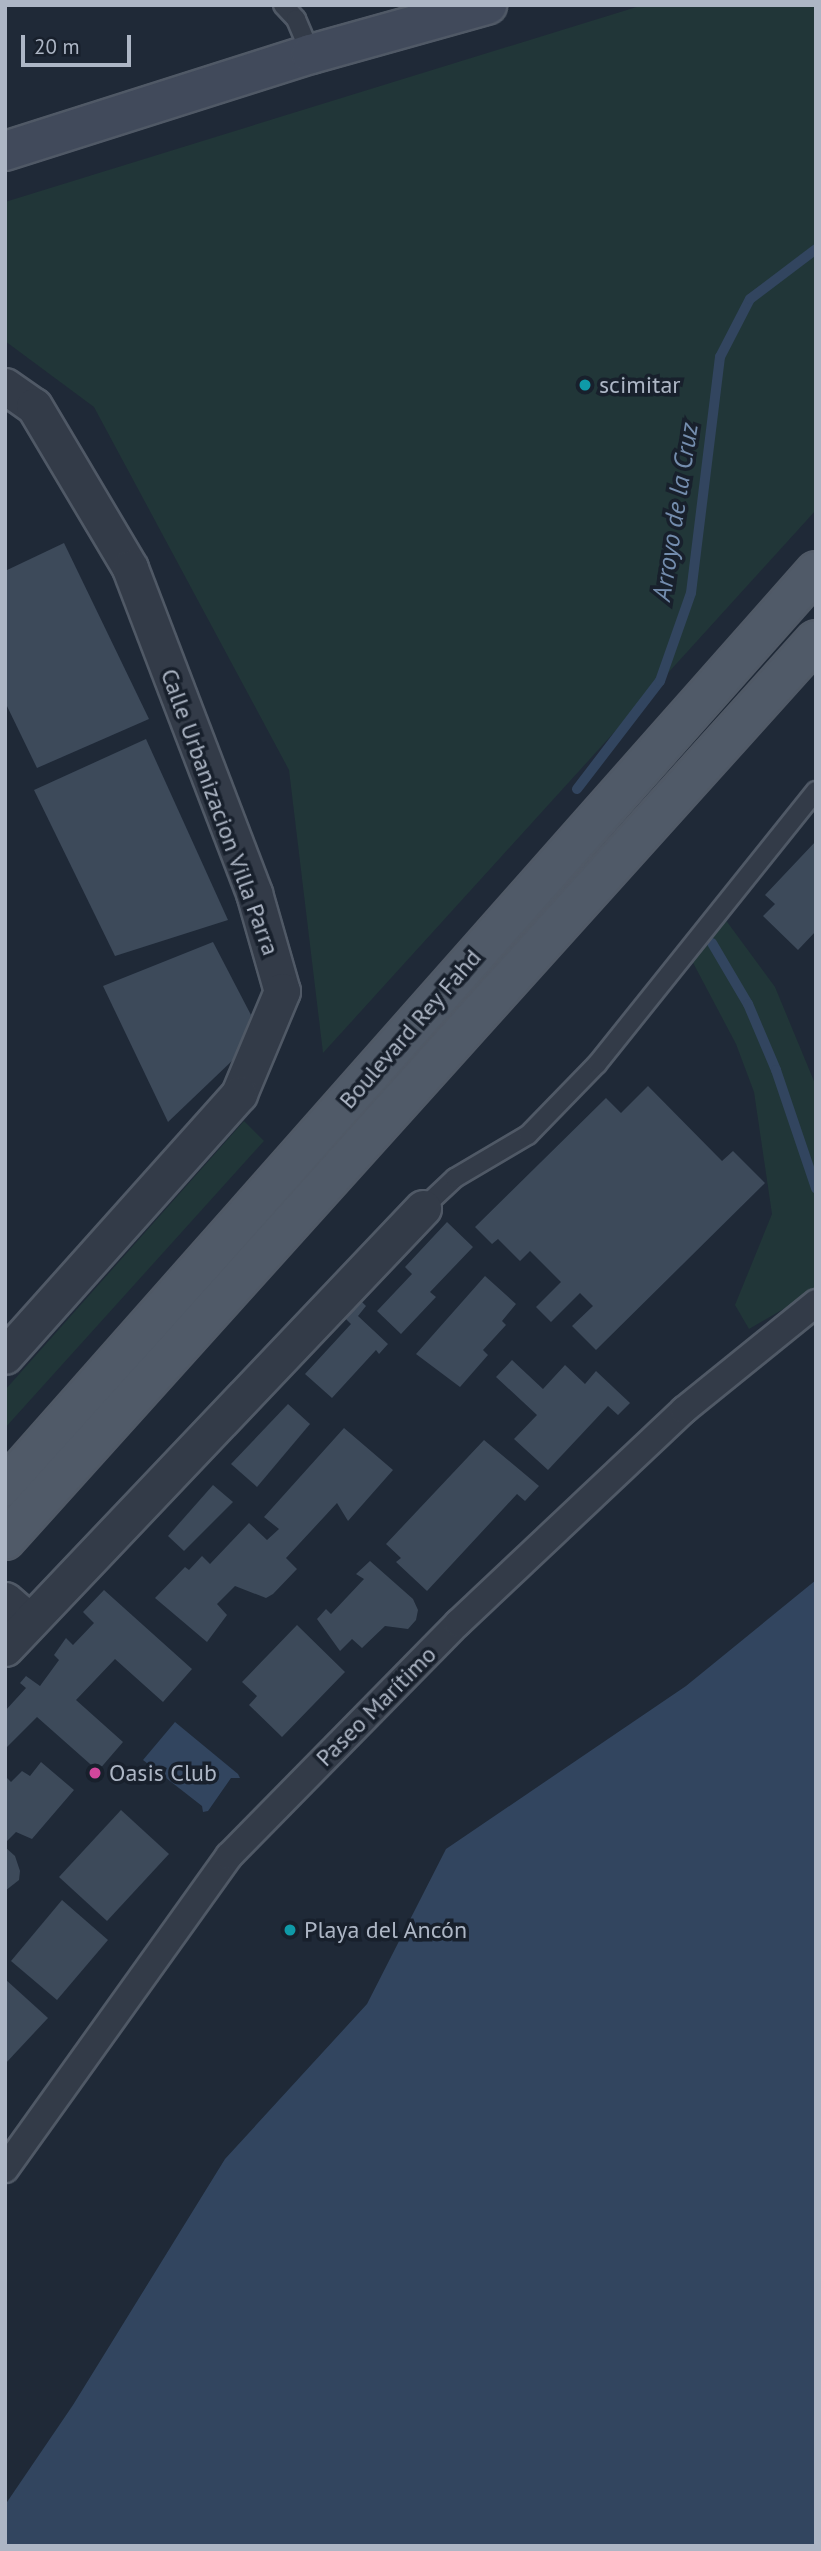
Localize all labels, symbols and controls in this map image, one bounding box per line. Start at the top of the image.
scale bar [24,21,135,65]
text: 20 m [34,33,80,60]
place label: scimitar [599,371,680,399]
marker: scimitar [577,377,593,393]
water label: Arroyo de la Cruz [646,421,704,603]
street label: Calle Urbanizacion Villa Parra [155,665,285,959]
street label: Boulevard Rey Fahd [333,943,487,1115]
street label: Paseo Marítimo [310,1640,442,1772]
place label: Oasis Club [109,1759,217,1787]
marker: Oasis Club [87,1765,103,1781]
place label: Playa del Ancón [304,1916,468,1944]
marker: Playa del Ancón [282,1922,298,1938]

